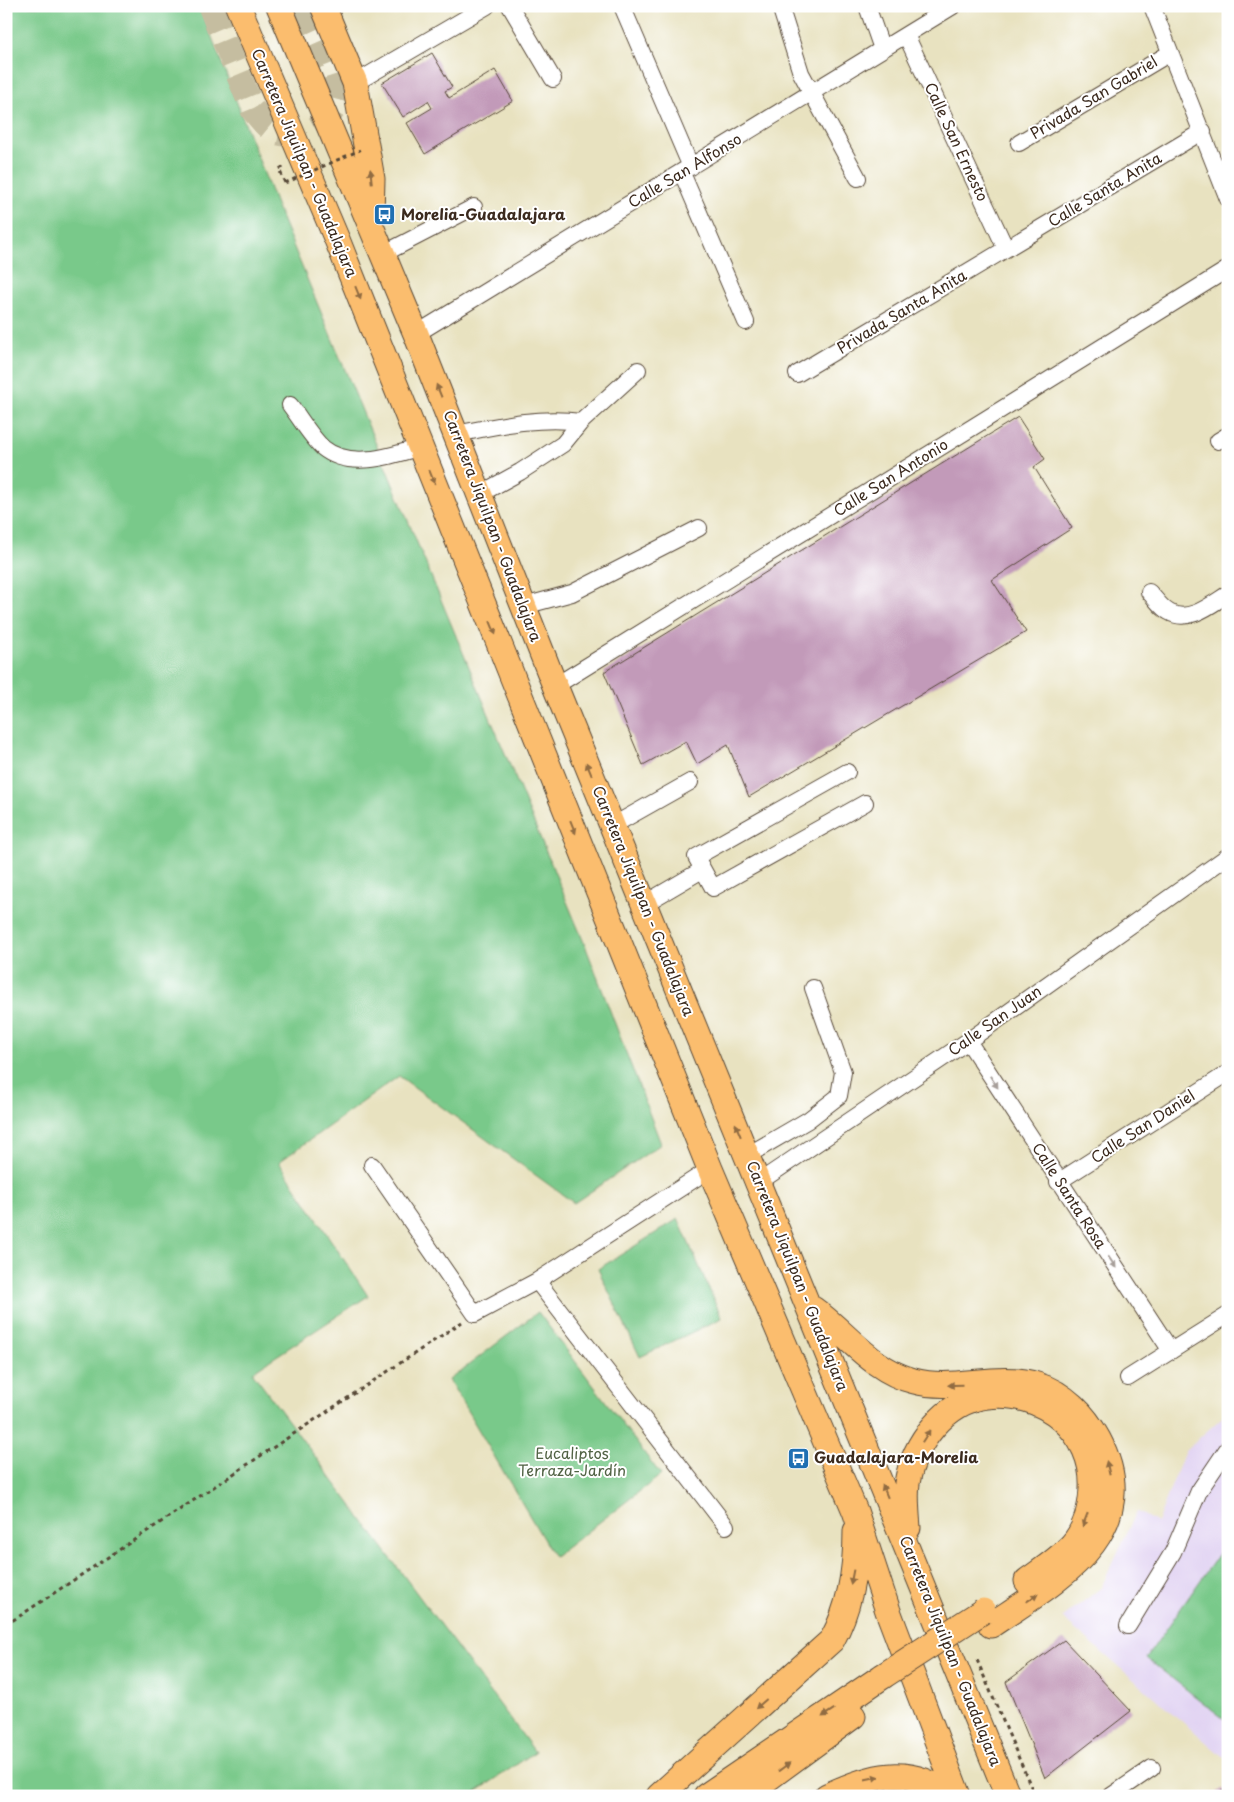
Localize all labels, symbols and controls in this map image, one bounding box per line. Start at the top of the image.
street label: Carretera Jiquilpan - Guadalajara [247,44,364,281]
street label: Privada San Gabriel [1025,50,1161,144]
street label: Calle San Ernesto [920,78,995,205]
street label: Calle San Alfonso [623,127,745,213]
street label: Calle Santa Anita [1043,145,1166,232]
one-way arrow [367,168,375,184]
place label: Morelia-Guadalajara [401,202,566,225]
bus stop icon: Morelia-Guadalajara [373,203,397,227]
street label: Privada Santa Anita [832,263,971,359]
one-way arrow [355,286,363,301]
one-way arrow [434,384,442,398]
street label: Carretera Jiquilpan - Guadalajara [438,406,549,645]
street label: Calle San Antonio [828,432,952,521]
one-way arrow [428,470,436,485]
one-way arrow [489,620,497,635]
one-way arrow [585,762,593,776]
street label: Carretera Jiquilpan - Guadalajara [588,782,701,1020]
one-way arrow [569,820,577,834]
street label: Calle San Juan [943,979,1046,1061]
one-way arrow [989,1075,999,1089]
street label: Calle San Daniel [1086,1083,1199,1168]
one-way arrow [733,1123,741,1137]
street label: Calle Santa Rosa [1027,1138,1114,1253]
street label: Carretera Jiquilpan - Guadalajara [742,1157,855,1395]
one-way arrow [1107,1255,1117,1269]
one-way arrow [947,1381,963,1389]
one-way arrow [922,1430,931,1443]
park label: Eucaliptos Terraza-Jardín [518,1441,626,1481]
place label: Guadalajara-Morelia [814,1445,979,1468]
bus stop icon: Guadalajara-Morelia [786,1446,810,1470]
one-way arrow [1104,1460,1112,1475]
one-way arrow [881,1484,889,1498]
one-way arrow [1081,1513,1089,1528]
street label: Carretera Jiquilpan - Guadalajara [895,1532,1008,1770]
one-way arrow [847,1569,855,1585]
one-way arrow [1025,1593,1038,1603]
one-way arrow [755,1699,768,1710]
one-way arrow [821,1708,835,1718]
one-way arrow [777,1762,791,1772]
one-way arrow [865,1774,880,1782]

